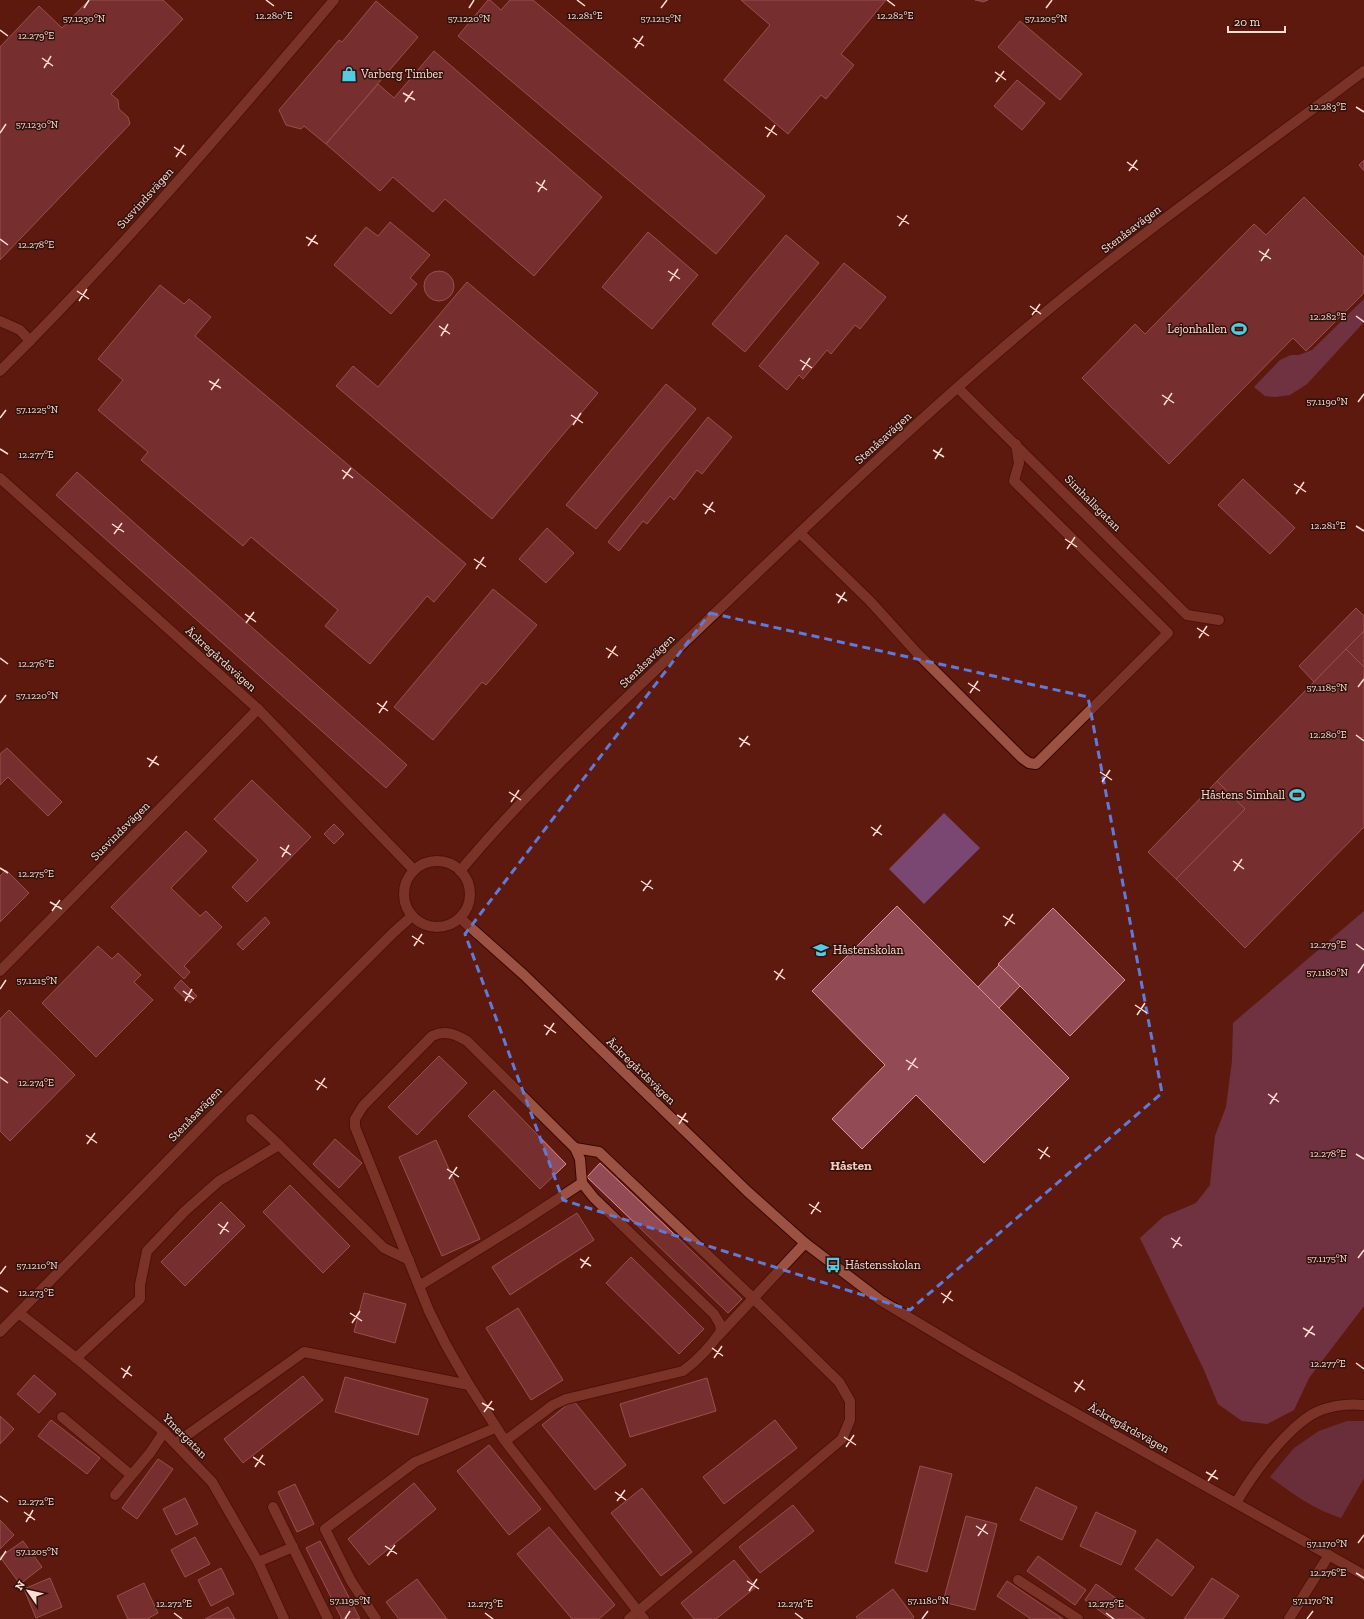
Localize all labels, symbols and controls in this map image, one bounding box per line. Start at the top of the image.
scale bar [1228,8,1285,34]
text: 12.280°E [255,10,293,22]
text: 12.281°E [567,10,603,22]
text: 12.282°E [877,10,913,22]
text: 57.1230°N [63,13,106,25]
text: 57.1220°N [448,13,491,25]
text: 57.1215°N [641,13,682,25]
text: 57.1205°N [1025,13,1068,25]
text: 20 m [1234,15,1261,29]
text: 12.279°E [18,30,54,42]
shop icon: Varberg Timber [340,65,358,83]
place label: Varberg Timber [360,67,443,81]
text: 12.283°E [1310,101,1346,113]
text: 57.1230°N [16,119,59,131]
street label: Susvindsvägen [114,164,176,232]
street label: Stenåsavägen [1098,202,1164,256]
text: 12.278°E [18,239,54,251]
text: 12.282°E [1310,311,1346,323]
sports icon: Lejonhallen [1230,320,1248,338]
place label: Lejonhallen [1167,322,1227,337]
text: 57.1190°N [1306,396,1348,408]
text: 57.1225°N [16,404,59,416]
street label: Stenåsavägen [852,409,914,467]
text: 12.277°E [18,449,54,461]
street label: Simhallsgatan [1062,472,1124,534]
text: 12.281°E [1310,520,1346,532]
street label: Äckregårdsvägen [183,624,259,695]
street label: Stenåsavägen [617,631,677,691]
text: 12.276°E [18,658,54,670]
text: 57.1185°N [1306,682,1348,694]
text: 57.1220°N [16,690,59,702]
text: 12.280°E [1309,729,1347,741]
sports icon: Håstens Simhall [1288,786,1306,804]
place label: Håstens Simhall [1201,788,1285,802]
street label: Susvindsvägen [88,799,152,863]
text: 12.275°E [18,868,54,880]
text: 12.279°E [1310,939,1346,951]
school or university icon: Håstenskolan [812,941,830,959]
place label: Håstenskolan [833,943,903,957]
text: 57.1180°N [1306,967,1348,979]
text: 57.1215°N [17,975,58,987]
street label: Äckregårdsvägen [604,1035,678,1107]
text: 12.274°E [18,1077,54,1089]
street label: Stenåsavägen [165,1084,225,1144]
text: 12.278°E [1310,1148,1346,1160]
district label: Håsten [830,1158,872,1173]
text: 57.1175°N [1307,1253,1348,1265]
bus stop icon: Håstensskolan [824,1256,842,1274]
place label: Håstensskolan [845,1258,921,1272]
text: 57.1210°N [16,1260,58,1272]
text: 12.273°E [18,1287,54,1299]
text: 12.277°E [1310,1358,1346,1370]
street label: Äckregårdsvägen [1086,1400,1172,1456]
street label: Ymergatan [159,1410,210,1461]
text: 12.272°E [18,1496,54,1508]
text: 57.1170°N [1307,1538,1348,1550]
text: 57.1205°N [16,1546,59,1558]
text: 12.276°E [1310,1567,1346,1579]
north arrow [8,1571,48,1611]
text: N [12,1578,28,1593]
text: 57.1195°N [330,1595,371,1607]
text: 57.1180°N [907,1595,949,1607]
text: 57.1170°N [1293,1595,1334,1607]
text: 12.272°E [156,1598,192,1610]
text: 12.273°E [467,1598,503,1610]
text: 12.274°E [777,1598,813,1610]
text: 12.275°E [1088,1598,1124,1610]

